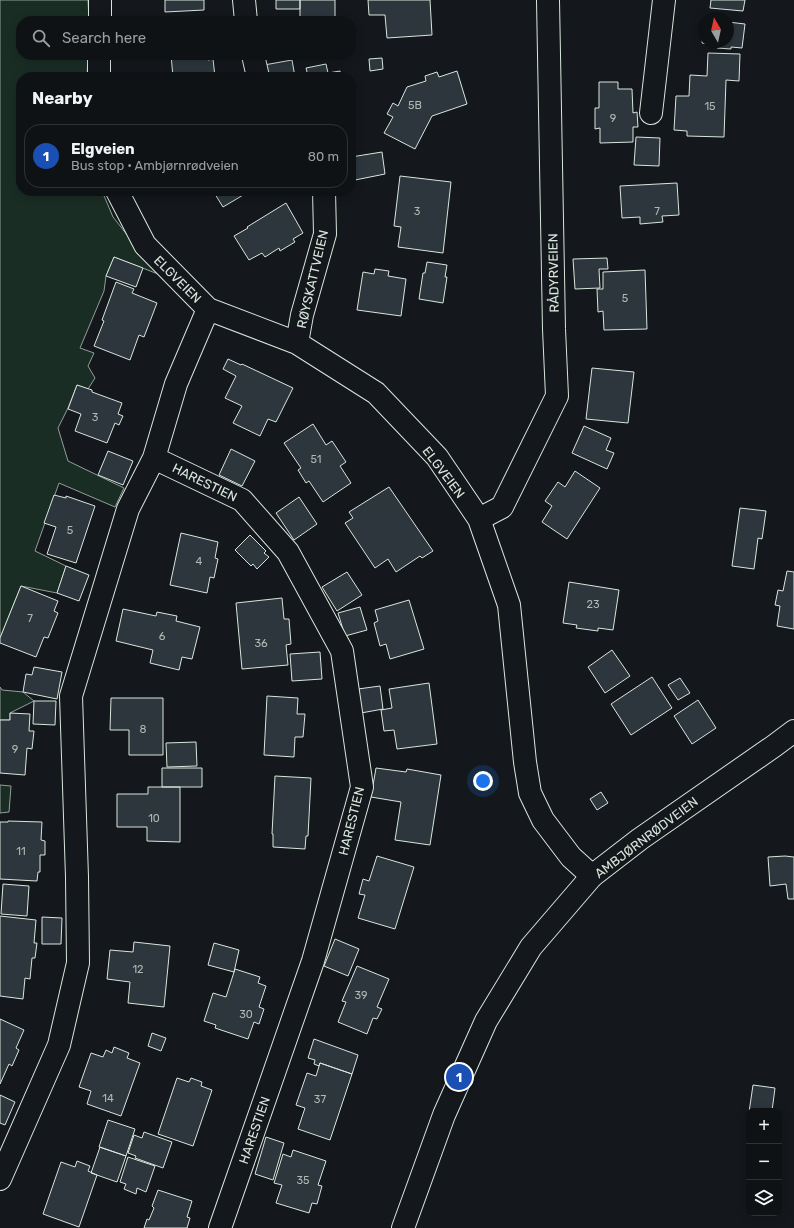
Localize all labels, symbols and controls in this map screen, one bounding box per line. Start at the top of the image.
north arrow [698,12,734,48]
search box [16,16,356,60]
icon: search [30,27,52,49]
text: Search here [62,29,146,47]
text: Nearby [32,88,93,108]
house number: 5B [408,99,422,112]
house number: 15 [704,100,716,113]
house number: 9 [610,112,616,125]
text: Elgveien [71,140,135,158]
text: 1 [43,149,49,164]
text: 80 m [308,149,339,164]
text: Bus stop · Ambjørnrødveien [71,158,239,173]
house number: 3 [414,205,421,218]
house number: 7 [654,205,660,218]
street label: RØYSKATTVEIEN [294,228,331,330]
street label: RÅDYRVEIEN [545,233,562,313]
street label: ELGVEIEN [151,253,204,306]
house number: 5 [622,292,629,305]
house number: 3 [92,411,99,424]
street label: ELGVEIEN [419,444,468,501]
house number: 51 [310,453,322,466]
street label: HARESTIEN [170,460,240,505]
house number: 5 [67,524,74,537]
house number: 4 [196,555,203,568]
house number: 23 [586,598,600,611]
house number: 7 [27,612,33,625]
house number: 6 [159,630,166,643]
house number: 36 [254,637,268,650]
house number: 8 [140,723,147,736]
house number: 9 [12,743,18,756]
your location [473,771,493,791]
street label: HARESTIEN [336,785,367,857]
street label: AMBJØRNRØDVEIEN [592,794,701,881]
house number: 10 [148,812,160,825]
house number: 11 [16,845,26,858]
house number: 12 [132,963,144,976]
house number: 39 [354,989,368,1002]
house number: 30 [239,1008,253,1021]
pin: 1 [446,1062,472,1092]
house number: 14 [102,1092,114,1105]
house number: 37 [314,1093,326,1106]
street label: HARESTIEN [236,1094,273,1166]
map controls [746,1108,782,1216]
button: + [746,1108,782,1144]
button: − [746,1144,782,1180]
house number: 35 [296,1174,310,1187]
button: layers [746,1180,782,1216]

